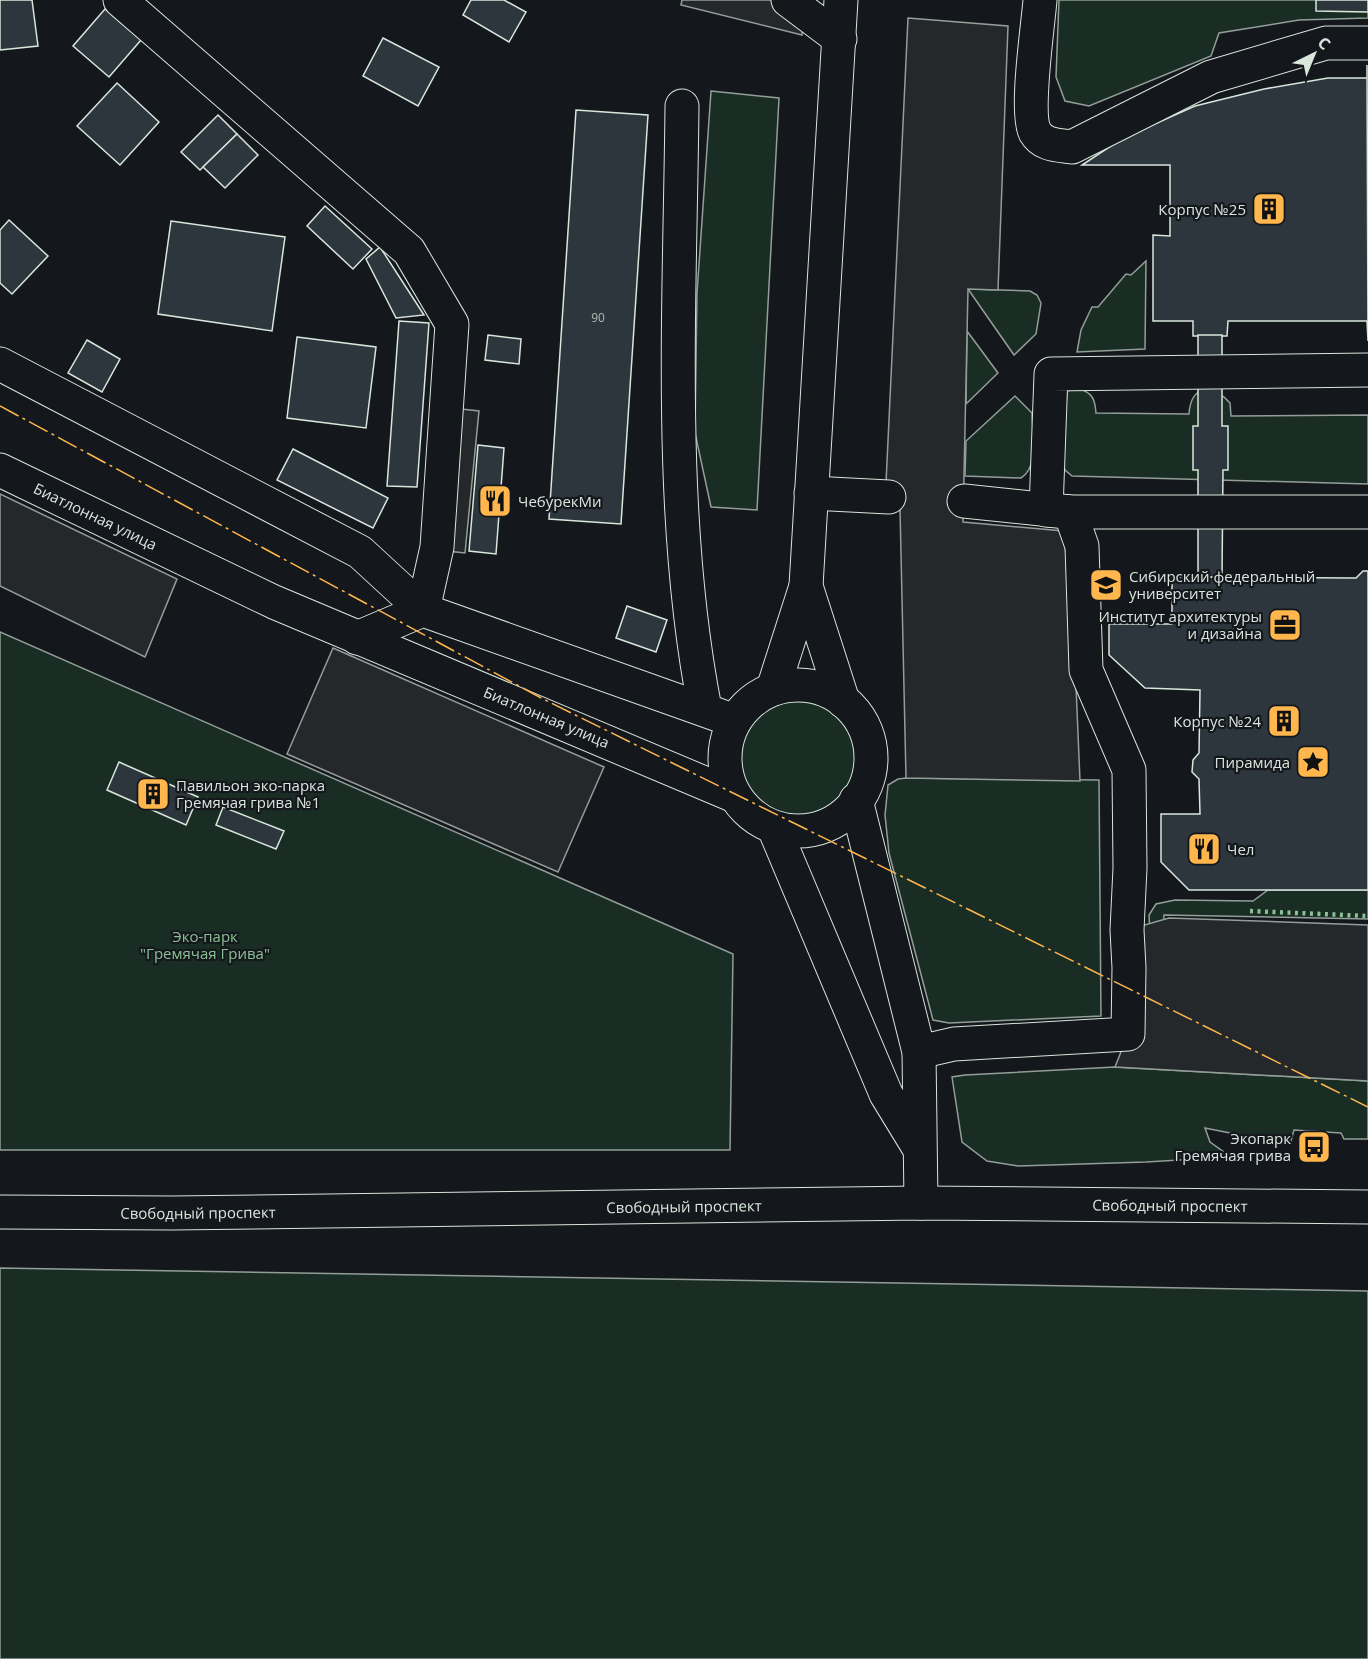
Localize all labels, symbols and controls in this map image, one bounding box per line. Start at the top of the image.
north arrow [1284,24,1344,84]
text: С [1313,32,1335,55]
building icon: Корпус №25 [1251,191,1287,227]
place label: Корпус №25 [1158,199,1246,219]
house number: 90 [591,309,605,326]
street label: Биатлонная улица [30,478,161,554]
restaurant icon: ЧебурекМи [477,483,513,519]
place label: ЧебурекМи [518,491,602,511]
place label: Сибирский федеральный университет [1129,566,1315,603]
school or university icon: Сибирский федеральный университет [1088,567,1124,603]
place label: Институт архитектуры и дизайна [1098,606,1262,643]
office icon: Институт архитектуры и дизайна [1267,607,1303,643]
street label: Биатлонная улица [481,681,613,752]
building icon: Корпус №24 [1266,703,1302,739]
place label: Корпус №24 [1173,711,1261,731]
place icon: Пирамида [1295,744,1331,780]
place label: Пирамида [1215,752,1290,772]
place label: Павильон эко-парка Гремячая грива №1 [176,775,325,812]
building icon: Павильон эко-парка Гремячая грива №1 [135,776,171,812]
restaurant icon: Чел [1186,831,1222,867]
place label: Чел [1227,839,1254,859]
park label: Эко-парк "Гремячая Грива" [140,926,270,963]
place label: Экопарк Гремячая грива [1175,1128,1291,1165]
bus stop icon: Экопарк Гремячая грива [1296,1129,1332,1165]
street label: Свободный проспект [606,1195,762,1217]
street label: Свободный проспект [1092,1195,1248,1216]
street label: Свободный проспект [120,1202,276,1223]

